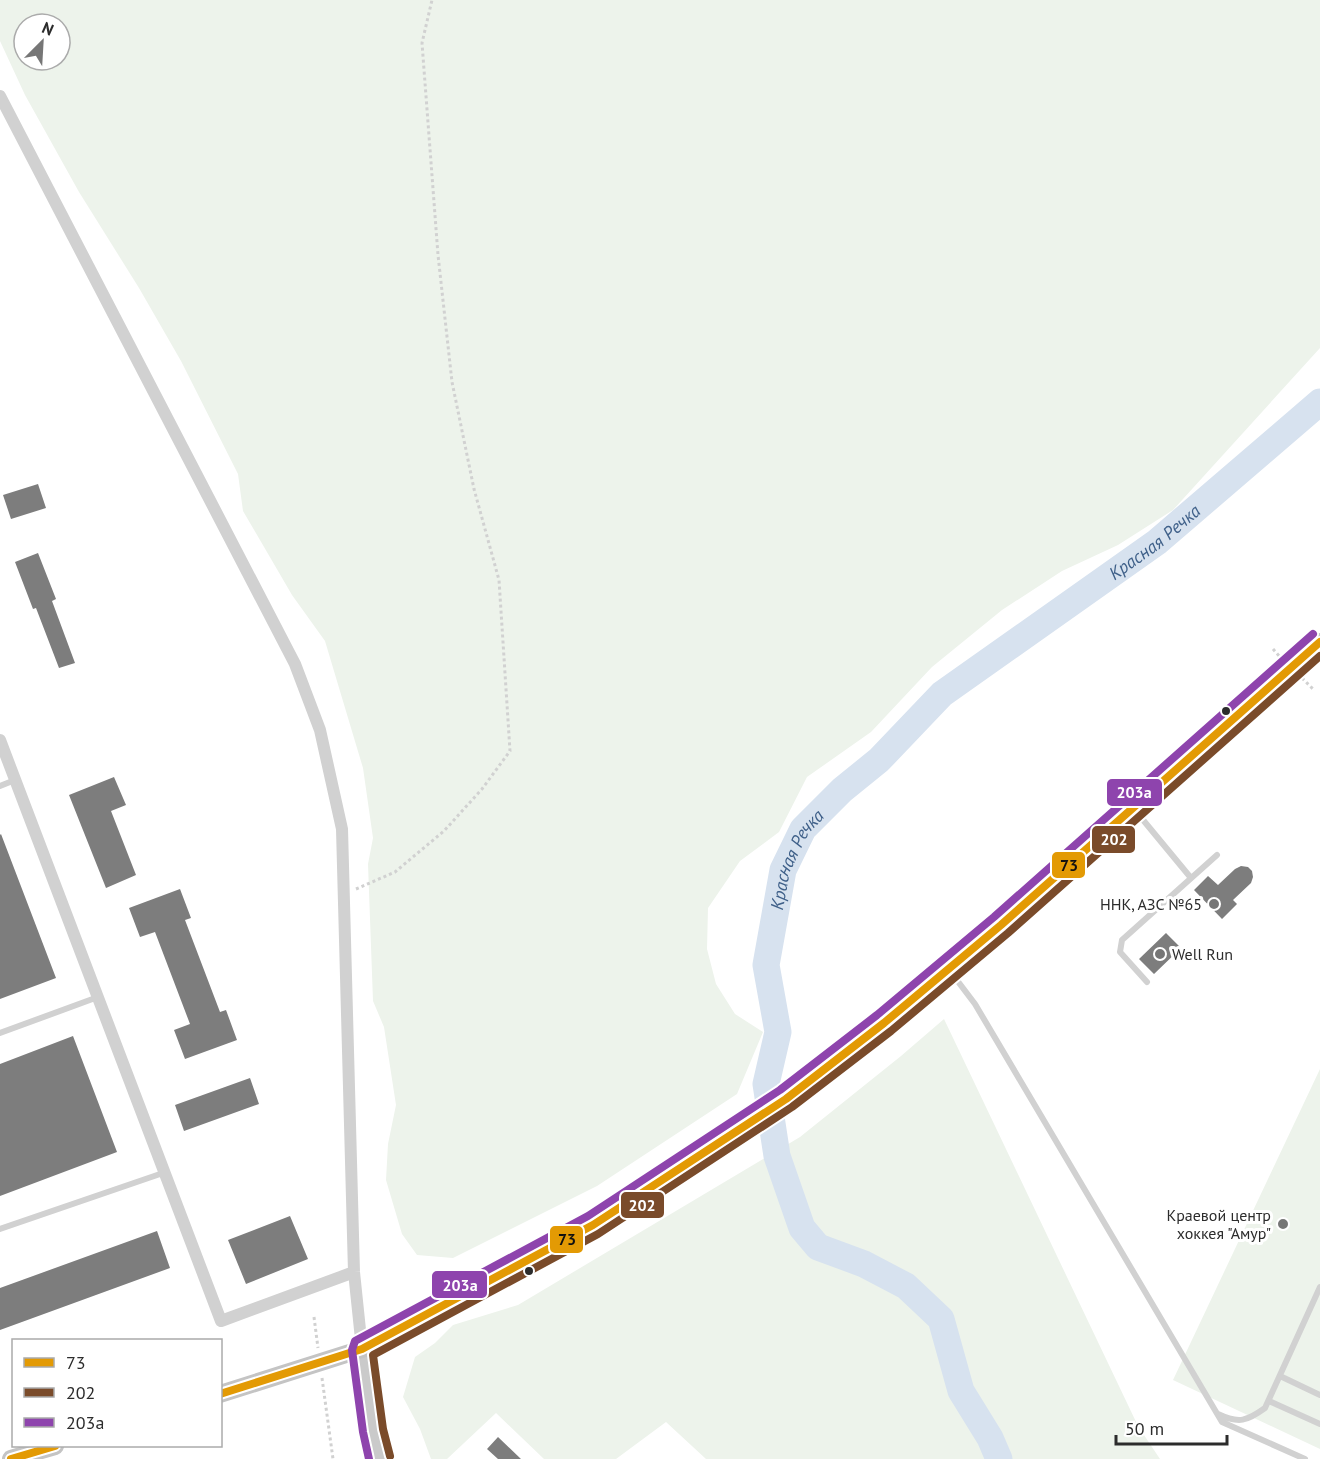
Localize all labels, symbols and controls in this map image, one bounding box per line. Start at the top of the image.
north arrow [12,12,72,72]
text: N [39,17,57,40]
water label: Красная Речка [1104,499,1205,584]
unlabelled marker [1220,705,1232,717]
line badge: 203а [1106,778,1163,807]
text: 203а [1116,782,1152,802]
water label: Красная Речка [765,804,828,911]
line badge: 202 [1091,825,1136,854]
text: 202 [1100,829,1128,849]
line badge: 73 [1051,851,1086,879]
text: 73 [1060,855,1078,875]
place label: ННК, АЗС №65 [1100,894,1202,914]
marker: ННК, АЗС №65 [1207,897,1221,911]
place label: Well Run [1172,944,1233,964]
marker: Well Run [1153,947,1167,961]
line badge: 202 [620,1191,665,1219]
text: 202 [628,1195,656,1215]
place label: Краевой центр хоккея "Амур" [1166,1205,1271,1243]
marker: Краевой центр хоккея "Амур" [1276,1217,1290,1231]
line badge: 73 [549,1225,584,1254]
text: 73 [558,1229,576,1249]
unlabelled marker [523,1265,535,1277]
line badge: 203а [431,1270,488,1299]
text: 203а [442,1275,478,1295]
legend [12,1339,222,1447]
text: 73 [66,1351,86,1374]
text: 202 [66,1381,95,1404]
scale bar [1116,1408,1227,1446]
text: 203а [66,1411,104,1434]
text: 50 m [1125,1417,1164,1440]

